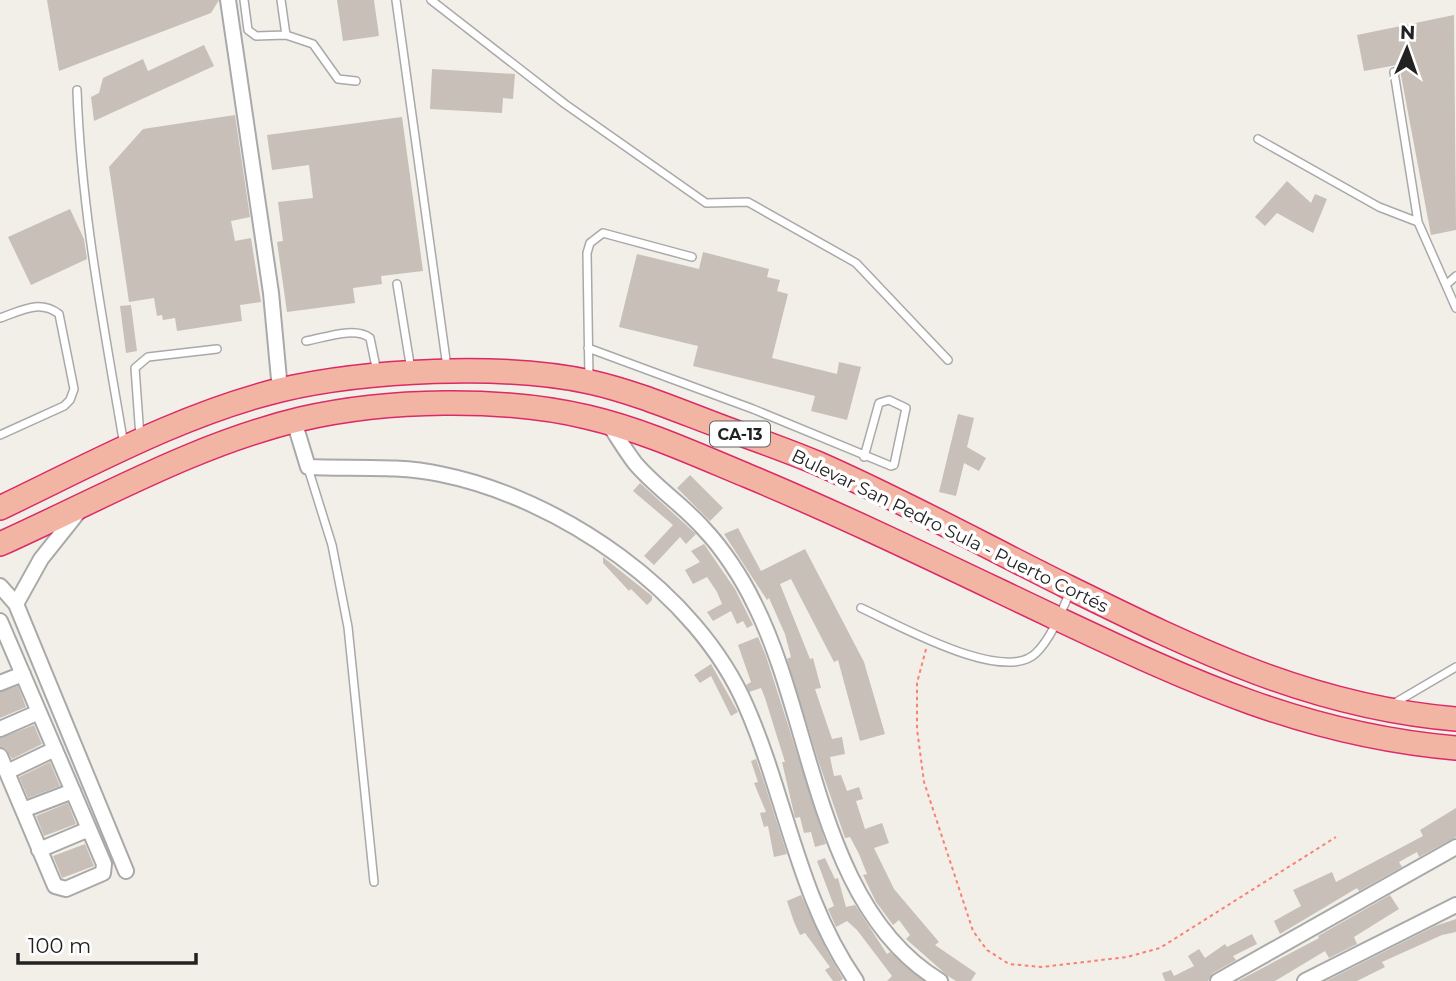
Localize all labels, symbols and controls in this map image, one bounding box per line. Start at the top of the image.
north arrow [1372,14,1442,84]
text: N [1399,21,1416,44]
road number: CA-13 [710,422,770,446]
street label: Bulevar San Pedro Sula - Puerto Cortés [788,445,1112,618]
scale bar [18,922,196,966]
text: 100 m [28,933,91,958]

